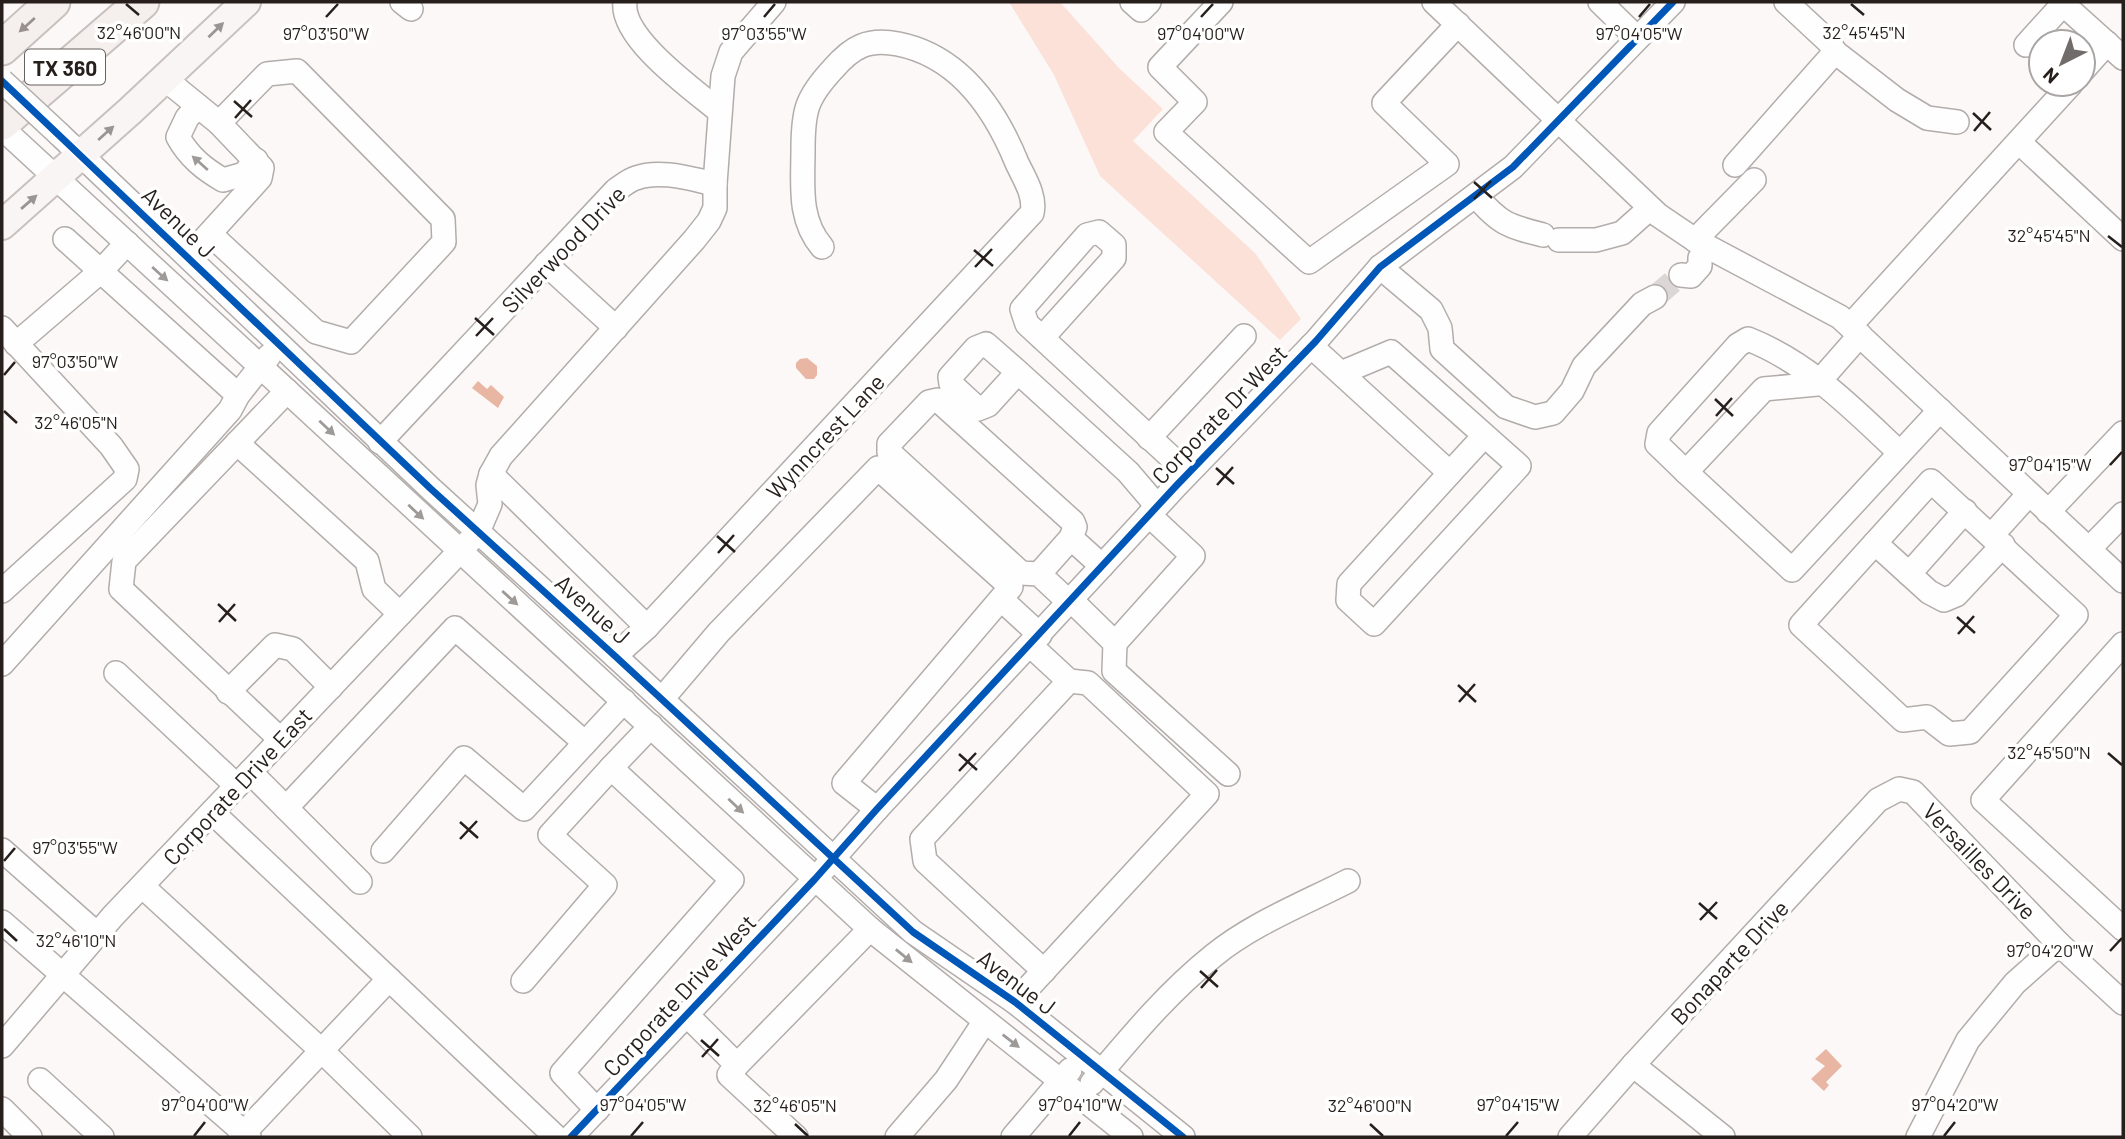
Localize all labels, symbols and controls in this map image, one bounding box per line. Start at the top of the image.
one-way arrow [18,17,36,33]
text: 32°46'00"N [97,21,181,43]
text: 32°45'45"N [1822,21,1906,43]
text: 97°03'50"W [283,22,369,44]
text: 97°03'55"W [721,22,807,44]
text: 97°04'00"W [1157,22,1245,44]
text: 97°04'05"W [1596,22,1683,44]
one-way arrow [207,23,224,39]
north arrow [2027,28,2097,98]
road number: TX 360 [25,50,105,84]
text: N [2038,63,2063,89]
one-way arrow [97,126,114,142]
one-way arrow [192,156,209,172]
street label: Avenue J [137,180,221,264]
street label: Silverwood Drive [495,180,631,318]
one-way arrow [20,195,37,210]
text: 32°45'45"N [2007,224,2091,246]
one-way arrow [151,266,169,282]
street label: Corporate Dr West [1146,339,1292,489]
text: 97°03'50"W [32,350,118,372]
street label: Wynncrest Lane [760,368,890,504]
text: 32°46'05"N [34,411,118,433]
one-way arrow [318,420,335,436]
text: 97°04'15"W [2008,453,2092,475]
one-way arrow [407,503,424,519]
street label: Avenue J [550,568,636,650]
one-way arrow [501,590,519,606]
street label: Corporate Drive East [157,701,317,871]
text: 32°45'50"N [2007,741,2091,763]
one-way arrow [727,797,744,813]
street label: Versailles Drive [1917,797,2043,925]
text: 97°03'55"W [32,836,118,858]
street label: Bonaparte Drive [1664,894,1794,1030]
street label: Corporate Drive West [597,908,761,1082]
text: 32°46'10"N [36,929,116,951]
text: 97°04'20"W [2006,939,2094,961]
street label: Avenue J [972,943,1062,1021]
one-way arrow [895,948,912,963]
one-way arrow [1002,1034,1020,1048]
text: 97°04'00"W [161,1093,249,1115]
text: 97°04'05"W [600,1093,687,1115]
text: 97°04'10"W [1038,1093,1122,1115]
text: 97°04'15"W [1476,1093,1560,1115]
text: 97°04'20"W [1911,1093,1999,1115]
text: 32°46'05"N [753,1094,837,1116]
text: 32°46'00"N [1328,1094,1412,1116]

